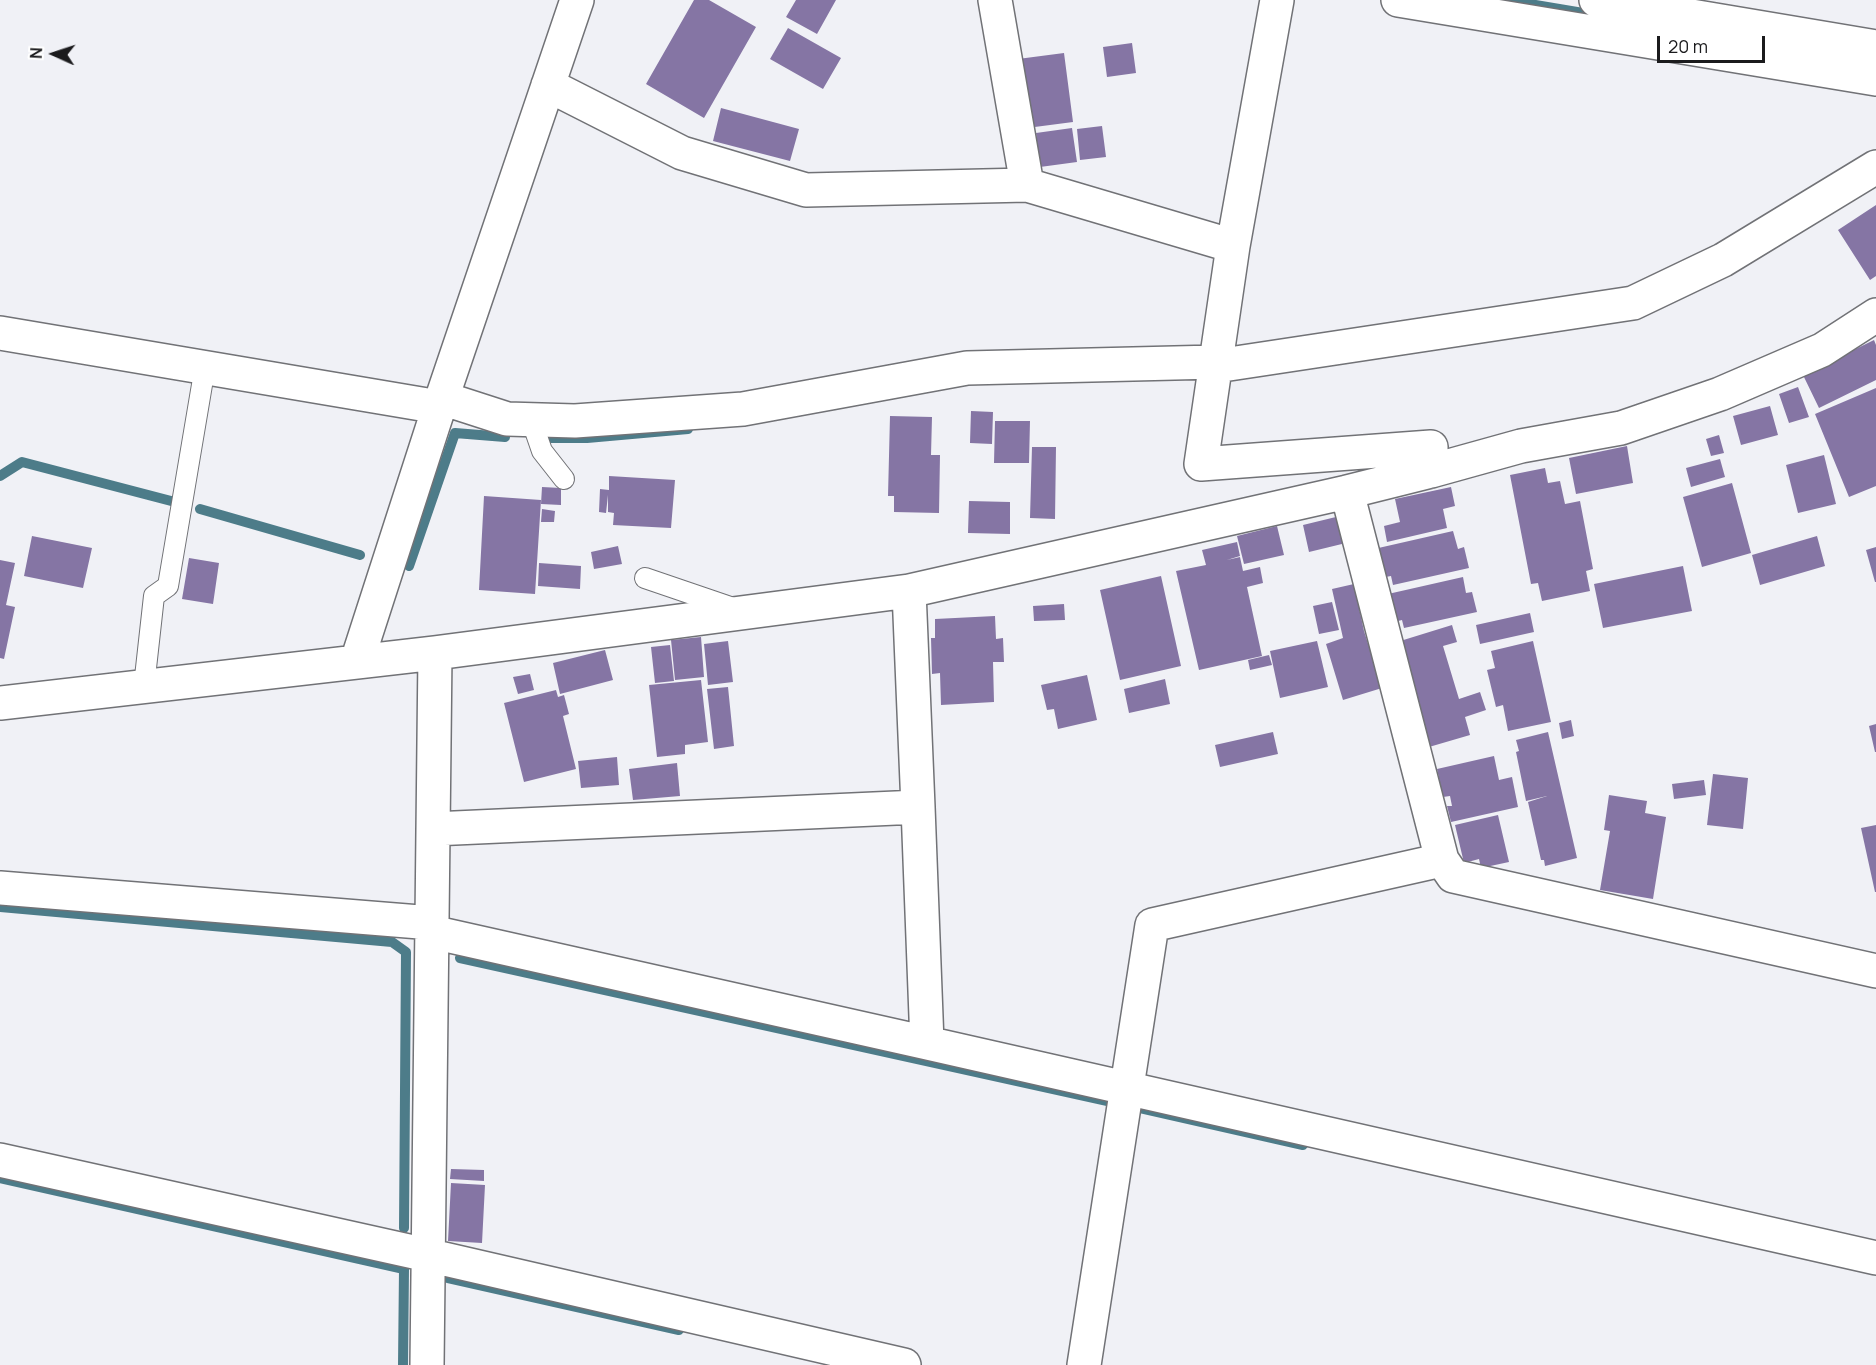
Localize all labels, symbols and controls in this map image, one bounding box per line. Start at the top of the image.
north arrow [24,24,84,84]
scale bar [1660,24,1768,62]
text: 20 m [1668,34,1708,58]
text: N [25,47,47,59]

